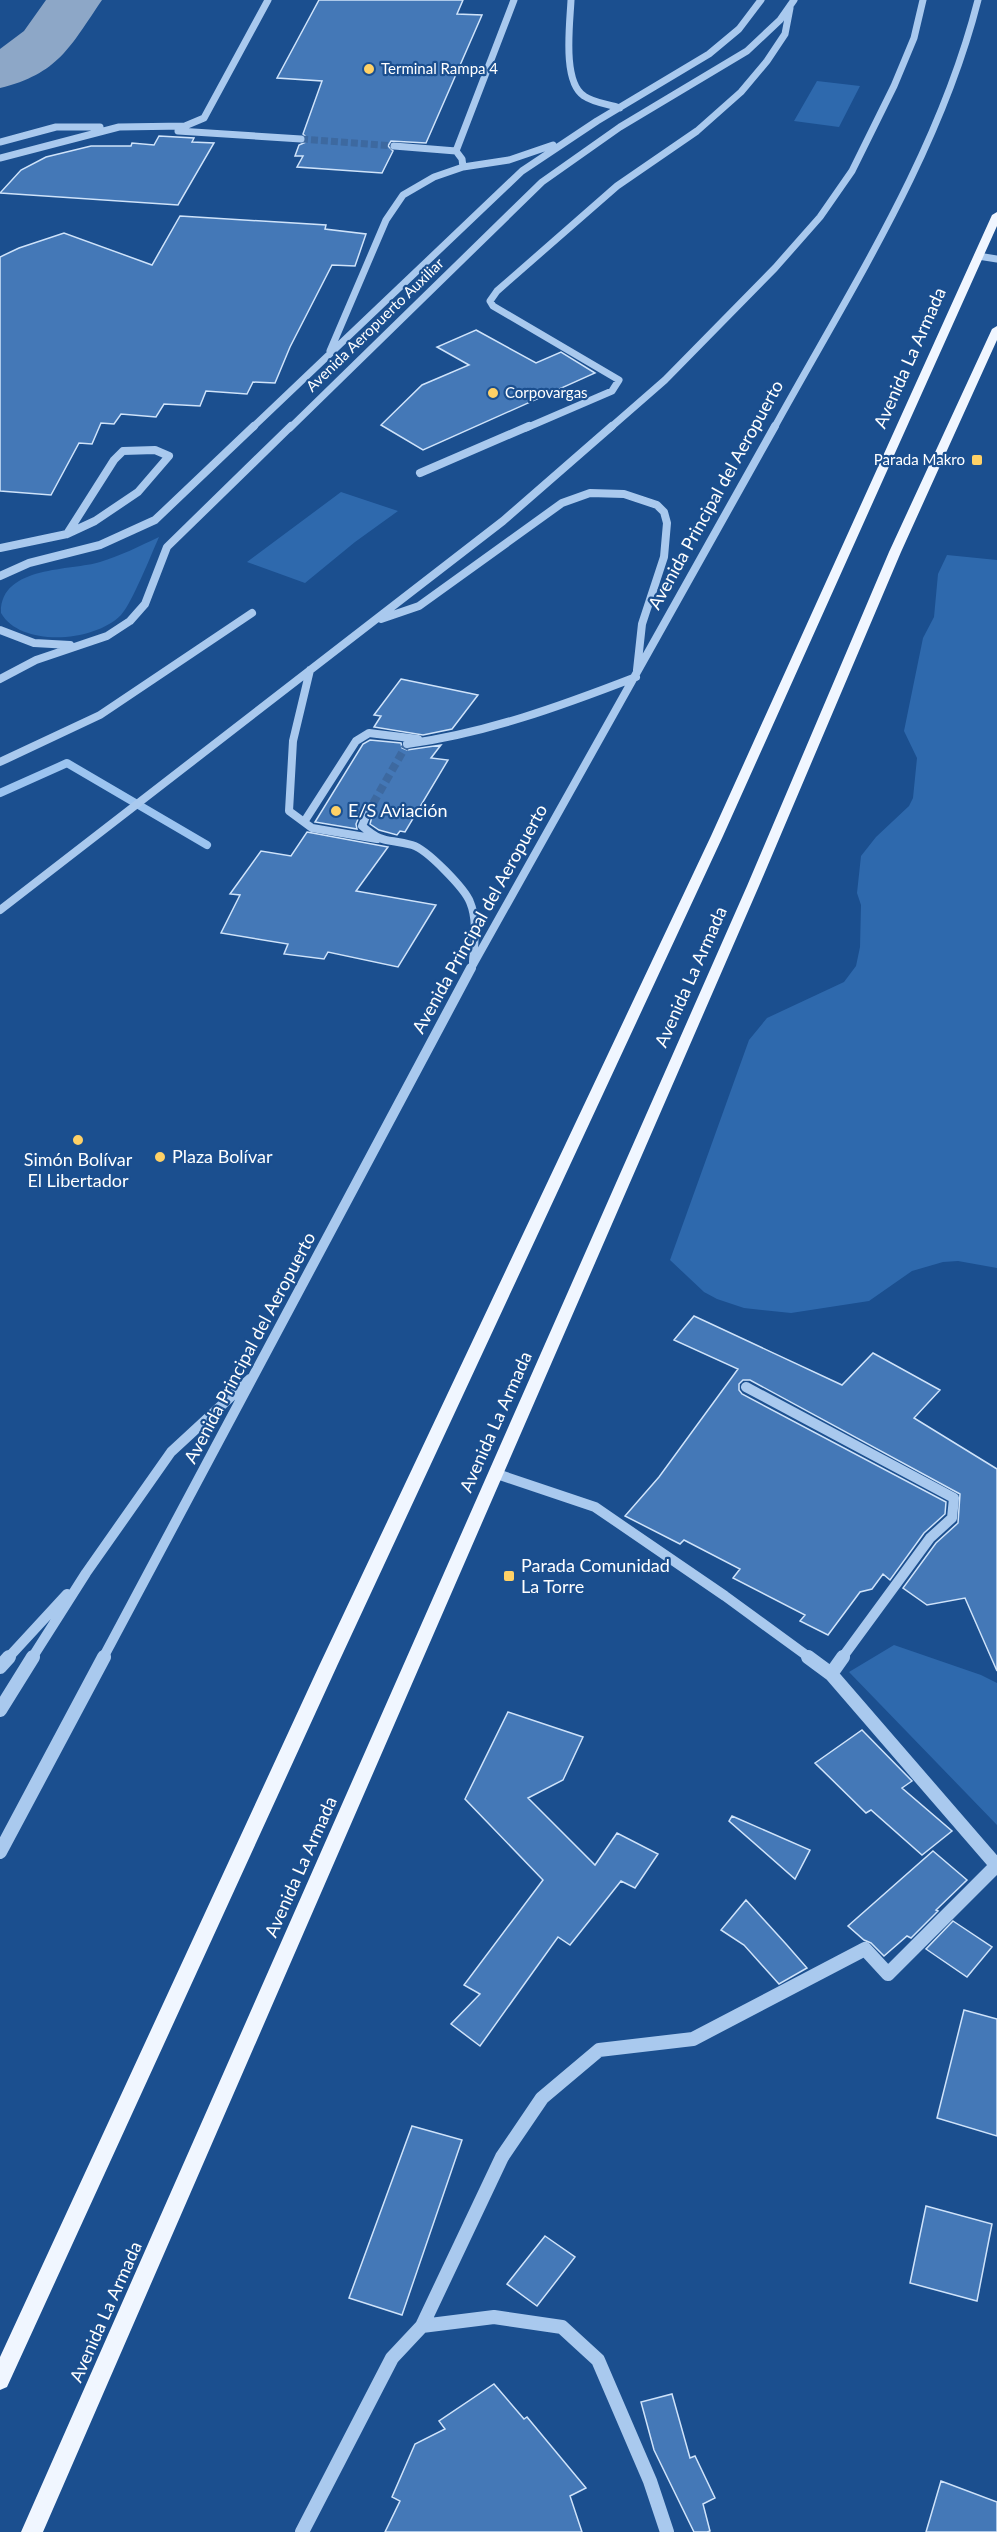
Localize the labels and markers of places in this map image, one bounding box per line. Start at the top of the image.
place label: Terminal Rampa 4 [381,59,498,77]
marker: Terminal Rampa 4 [362,62,376,76]
place label: Corpovargas [505,383,588,401]
marker: Corpovargas [486,386,500,400]
place label: Parada Makro [874,450,965,468]
marker: Parada Makro [970,453,984,467]
place label: E/S Aviación [348,799,448,821]
marker: E/S Aviación [329,804,343,818]
marker: Simón Bolívar El Libertador [71,1133,85,1147]
place label: Plaza Bolívar [172,1145,273,1167]
place label: Simón Bolívar El Libertador [24,1148,133,1191]
marker: Plaza Bolívar [153,1150,167,1164]
place label: Parada Comunidad La Torre [521,1554,670,1597]
marker: Parada Comunidad La Torre [502,1569,516,1583]

